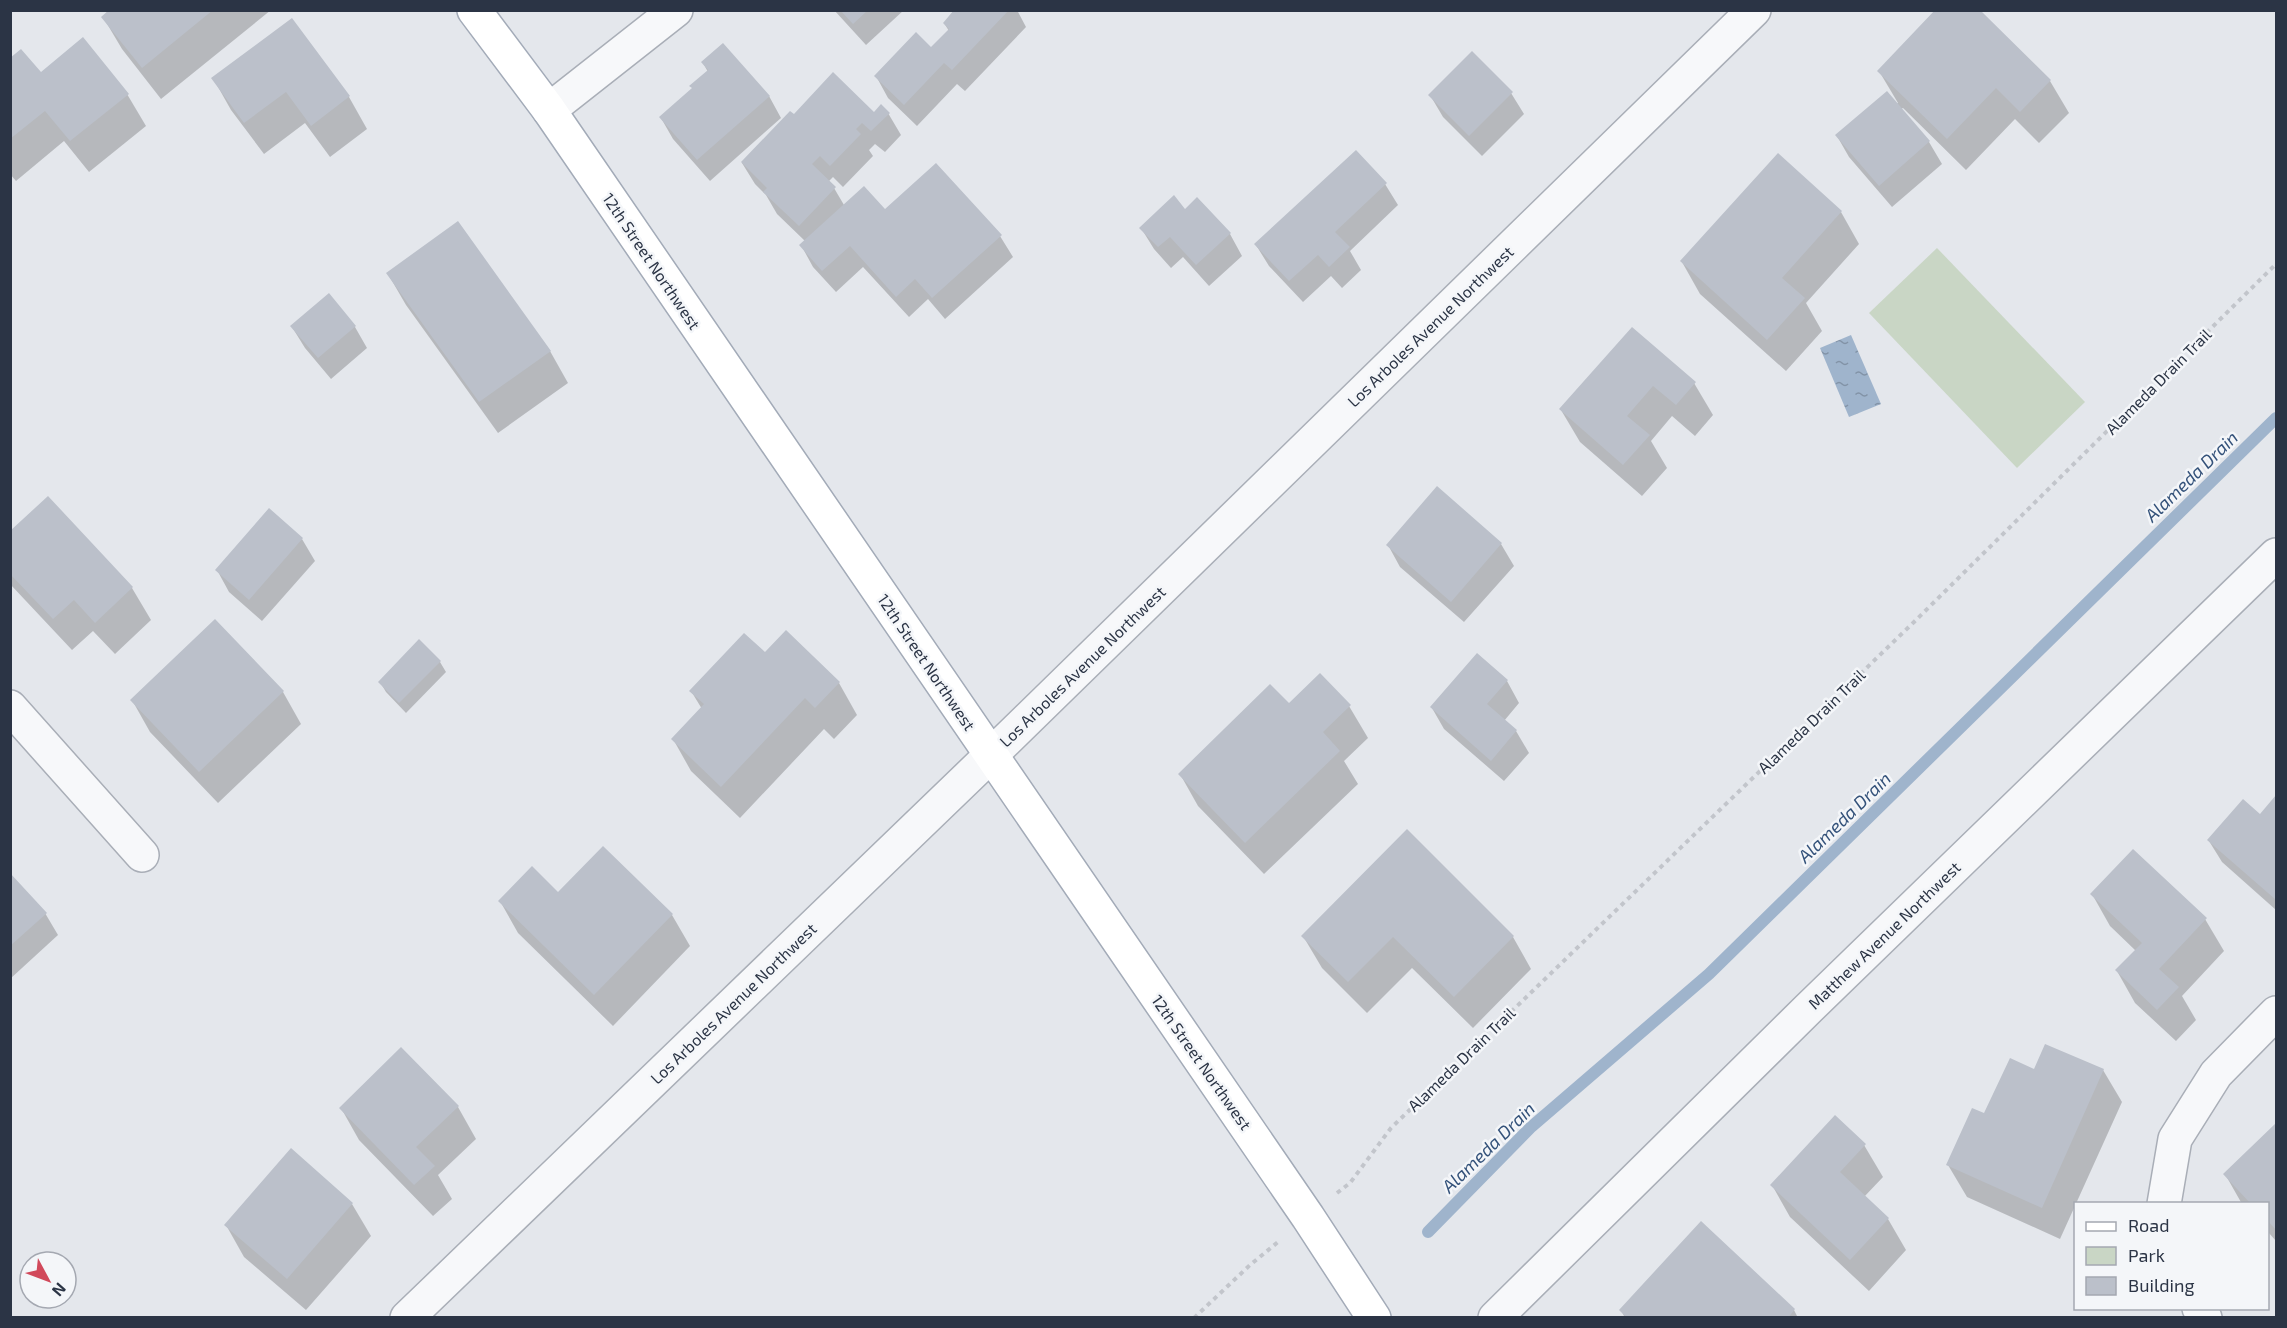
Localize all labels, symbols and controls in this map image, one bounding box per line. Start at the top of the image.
street label: 12th Street Northwest [599,189,705,333]
street label: Los Arboles Avenue Northwest [1343,242,1517,410]
street label: Alameda Drain Trail [2101,324,2215,438]
water label: Alameda Drain [2139,426,2242,527]
street label: Los Arboles Avenue Northwest [995,582,1169,750]
street label: 12th Street Northwest [874,590,980,734]
street label: Alameda Drain Trail [1753,665,1869,777]
water label: Alameda Drain [1792,767,1895,868]
street label: Matthew Avenue Northwest [1804,857,1964,1013]
street label: Los Arboles Avenue Northwest [646,919,820,1087]
street label: 12th Street Northwest [1148,991,1256,1133]
street label: Alameda Drain Trail [1403,1003,1519,1115]
water label: Alameda Drain [1436,1097,1539,1198]
legend [2074,1202,2269,1310]
text: Road [2128,1214,2169,1236]
text: Park [2128,1244,2165,1266]
north arrow [18,1250,78,1310]
text: Building [2128,1274,2195,1296]
text: N [49,1280,71,1301]

